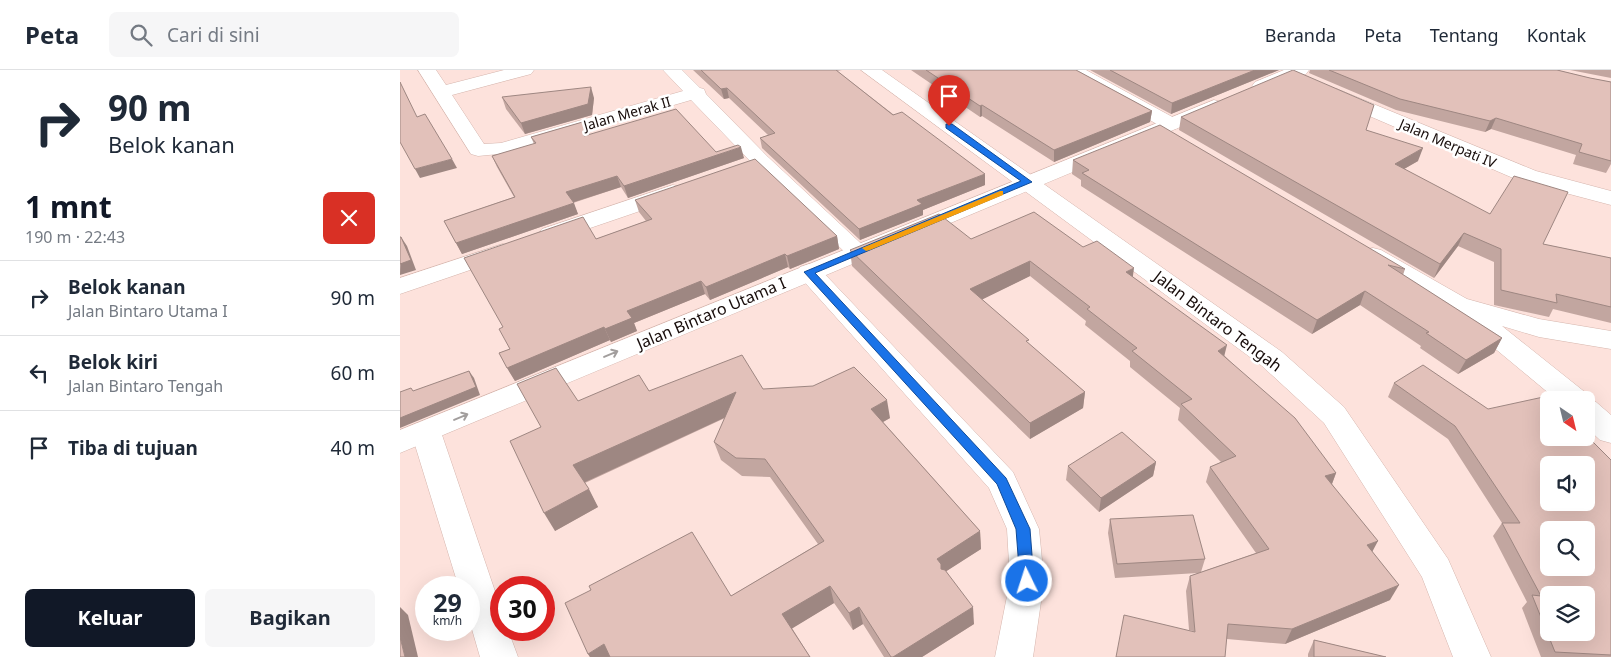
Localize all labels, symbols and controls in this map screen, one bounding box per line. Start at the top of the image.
search box [109,12,459,57]
text: Peta [25,18,79,51]
icon: search [127,21,155,49]
text: Cari di sini [167,22,260,48]
text: Beranda [1265,23,1336,47]
text: Peta [1364,23,1402,47]
text: Tentang [1430,23,1499,47]
text: Kontak [1527,23,1586,47]
pin [928,75,970,126]
icon: arrive [935,82,963,110]
text: 90 m [108,84,191,131]
icon: right [25,90,90,155]
street label: Jalan Merak II [579,91,673,135]
street label: Jalan Merpati IV [1395,113,1500,172]
text: Belok kanan [108,129,235,159]
text: 1 mnt [25,186,112,227]
button: close [323,192,375,244]
text: 190 m · 22:43 [25,226,125,248]
street label: Jalan Bintaro Tengah [1148,264,1287,376]
street label: Jalan Bintaro Utama I [631,272,789,355]
text: Belok kanan [68,274,185,300]
icon: right [25,284,53,312]
text: 90 m [331,285,375,311]
text: Jalan Bintaro Utama I [68,300,228,322]
text: Belok kiri [68,349,158,375]
one-way arrow [603,349,618,359]
icon: left [25,359,53,387]
text: 60 m [331,360,375,386]
text: Jalan Bintaro Tengah [68,375,223,397]
north arrow [1540,391,1595,446]
map controls [1540,391,1595,641]
one-way arrow [453,412,468,421]
icon: arrive [25,434,53,462]
text: Tiba di tujuan [68,435,198,461]
text: 40 m [331,435,375,461]
button: sound [1540,456,1595,511]
button: search [1540,521,1595,576]
position arrow [1000,554,1052,606]
speed limit sign: 30 [490,576,555,641]
text: 29 [433,585,462,619]
button: layers [1540,586,1595,641]
button: Keluar [25,589,195,647]
button: Bagikan [205,589,375,647]
text: km/h [433,612,462,629]

